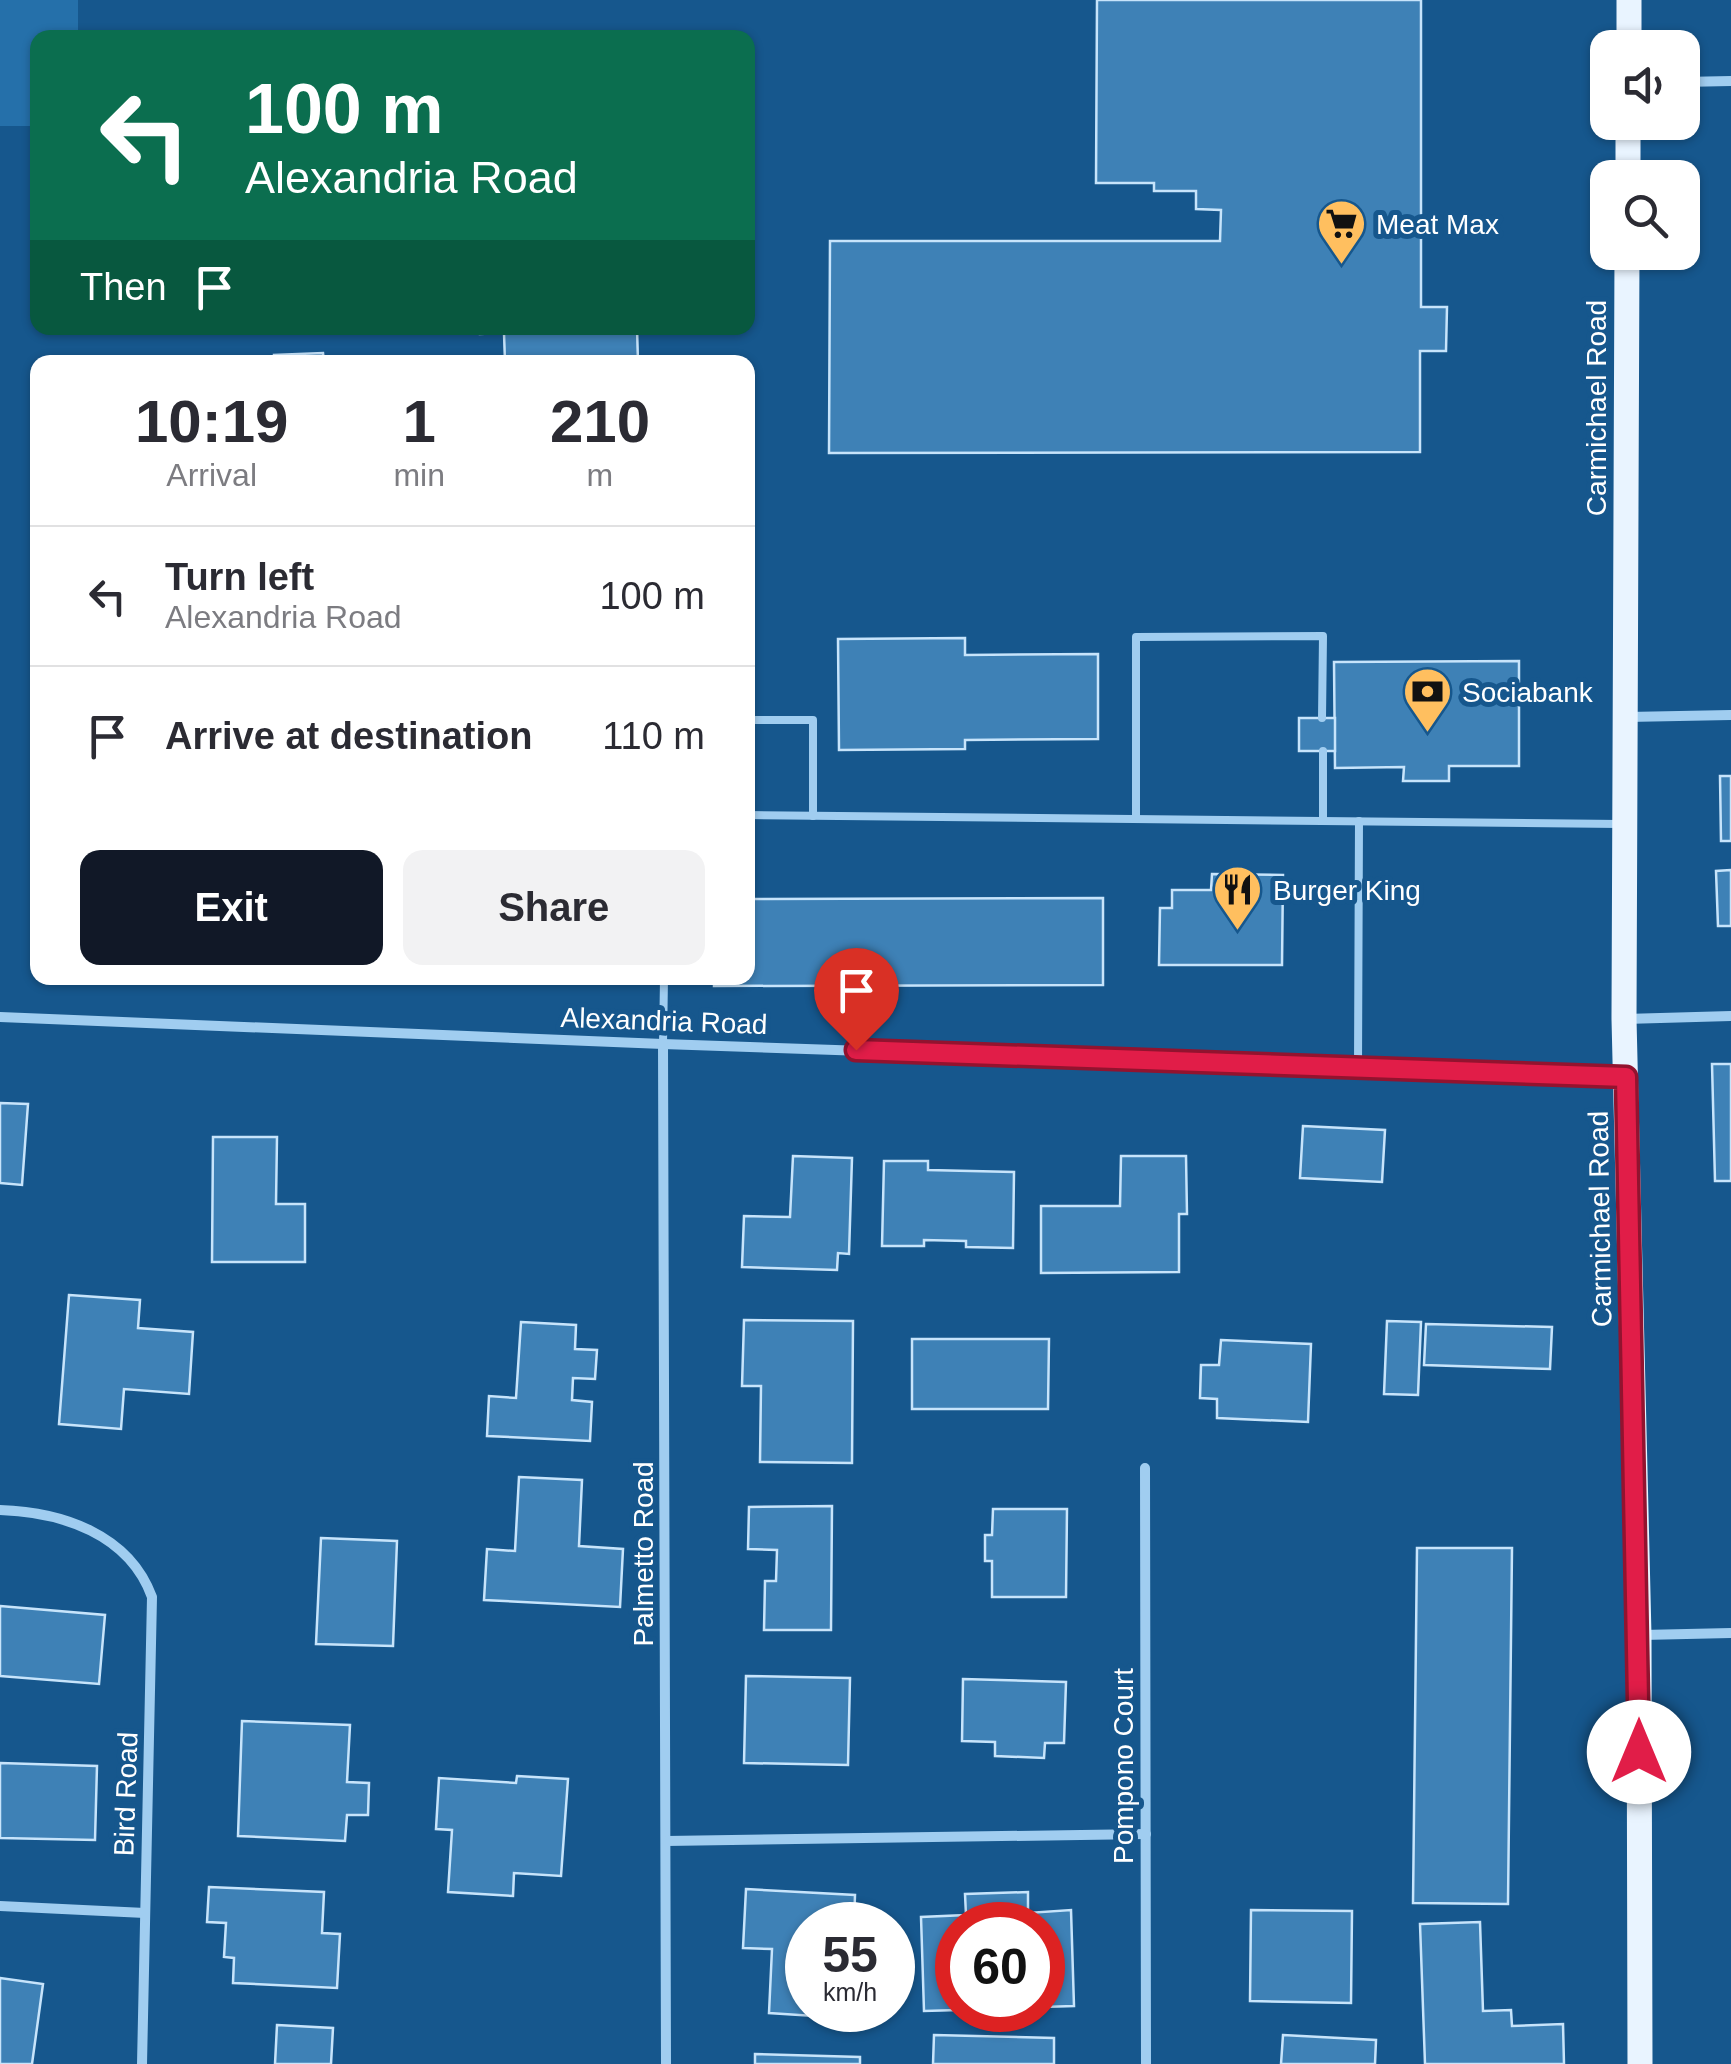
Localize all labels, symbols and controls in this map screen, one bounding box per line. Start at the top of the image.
map controls [1590,30,1700,270]
button: sound [1590,30,1700,140]
icon: left [80,70,210,200]
text: 100 m [245,70,443,148]
text: Alexandria Road [245,152,578,203]
button: search [1590,160,1700,270]
supermarket icon: Meat Max [1315,198,1367,266]
place label: Meat Max [1376,209,1499,240]
icon: arrive [187,260,242,315]
text: Then [80,266,167,308]
street label: Carmichael Road [1581,300,1612,516]
text: 10:19 [135,388,288,455]
text: 1 [402,388,436,455]
text: 210 [550,388,650,455]
text: Arrival [166,457,257,493]
text: min [393,457,445,493]
text: m [587,457,613,493]
text: Turn left [165,556,314,598]
icon: left [80,569,135,624]
text: 100 m [599,575,705,617]
text: Alexandria Road [165,599,402,635]
bank icon: Sociabank [1401,666,1453,734]
place label: Sociabank [1462,677,1594,708]
icon: arrive [80,709,135,764]
text: Arrive at destination [165,715,532,757]
text: 110 m [602,715,705,757]
button: Exit [80,850,383,965]
button: Share [403,850,705,965]
restaurant icon: Burger King [1212,864,1264,932]
place label: Burger King [1273,875,1421,906]
pin [814,948,899,1051]
icon: arrive [829,963,884,1018]
street label: Alexandria Road [560,1002,768,1040]
street label: Carmichael Road [1583,1111,1617,1327]
street label: Palmetto Road [628,1461,659,1647]
street label: Pompono Court [1108,1668,1139,1864]
position arrow [1587,1700,1691,1804]
street label: Bird Road [108,1731,144,1857]
speed limit sign: 60 [935,1902,1065,2032]
text: 55 [822,1927,878,1983]
text: km/h [823,1978,877,2006]

